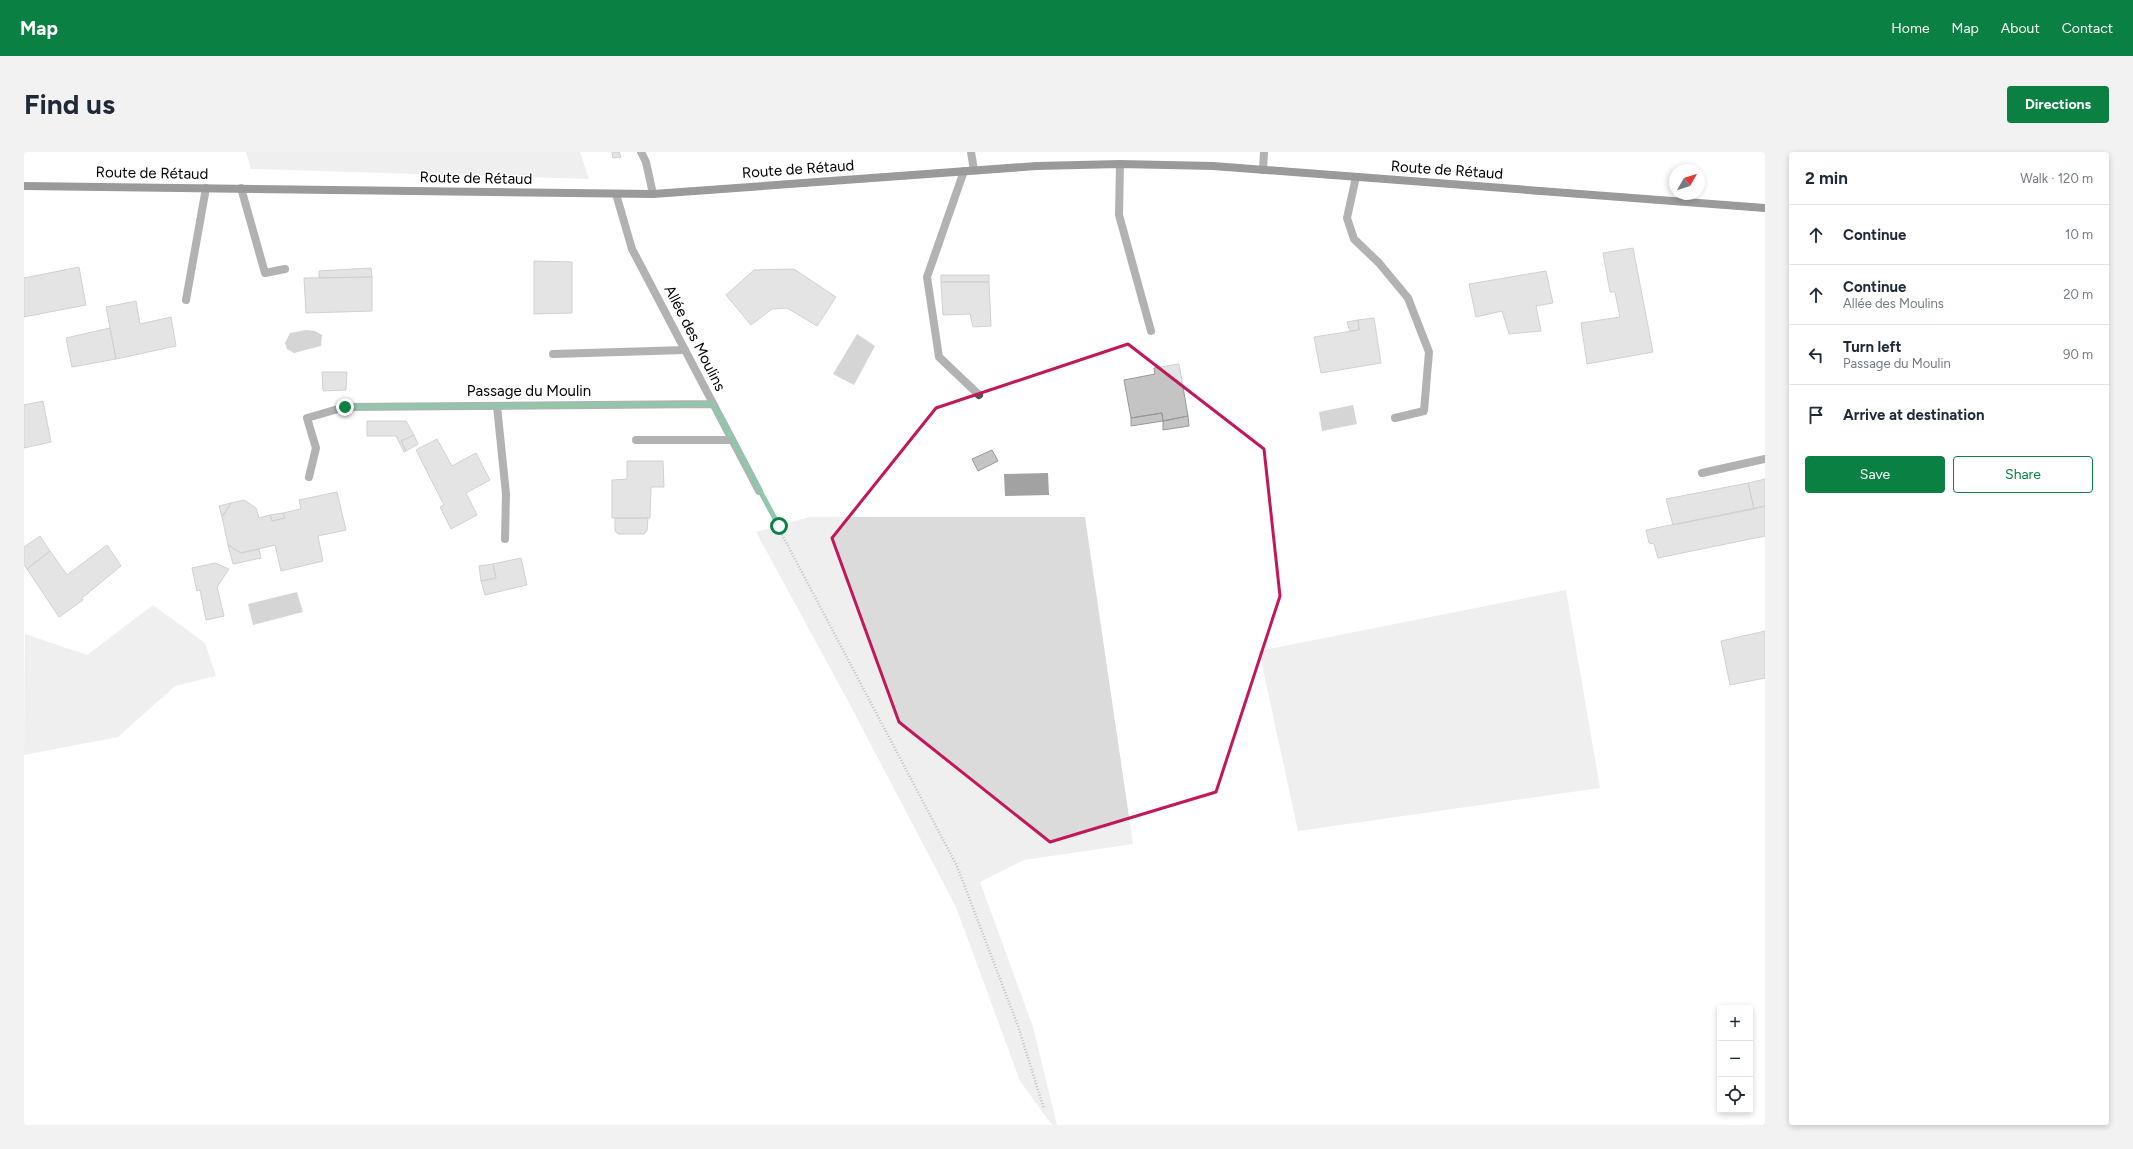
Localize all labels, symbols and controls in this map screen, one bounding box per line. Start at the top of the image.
text: Map [20,17,58,40]
text: Home [1891,20,1930,37]
text: Map [1952,20,1979,37]
text: About [2001,20,2040,37]
text: Contact [2062,20,2113,37]
button: Directions [2007,86,2109,123]
text: Find us [24,87,115,121]
street label: Route de Rétaud [741,156,855,182]
street label: Route de Rétaud [1390,157,1504,183]
street label: Route de Rétaud [95,163,209,183]
north arrow [1669,164,1705,200]
street label: Route de Rétaud [419,168,533,188]
text: 2 min [1805,168,1848,188]
text: Walk · 120 m [2020,171,2093,186]
icon: ahead [1805,224,1827,246]
text: Continue [1843,226,1906,244]
text: 10 m [2065,227,2093,242]
text: Continue [1843,278,1906,296]
street label: Allée des Moulins [661,282,729,394]
icon: ahead [1805,284,1827,306]
text: 20 m [2063,287,2093,302]
text: Allée des Moulins [1843,296,1944,311]
text: Turn left [1843,338,1901,356]
icon: left [1805,344,1827,366]
text: 90 m [2063,347,2093,362]
text: Passage du Moulin [1843,356,1951,371]
street label: Passage du Moulin [467,382,591,400]
route end [336,398,354,416]
icon: arrive [1805,404,1827,426]
text: Arrive at destination [1843,406,1984,424]
button: Save [1805,456,1945,493]
button: Share [1953,456,2093,493]
route start [770,517,788,535]
map controls [1717,1005,1753,1113]
button: + [1717,1005,1753,1041]
button: − [1717,1041,1753,1077]
button: locate [1717,1077,1753,1113]

